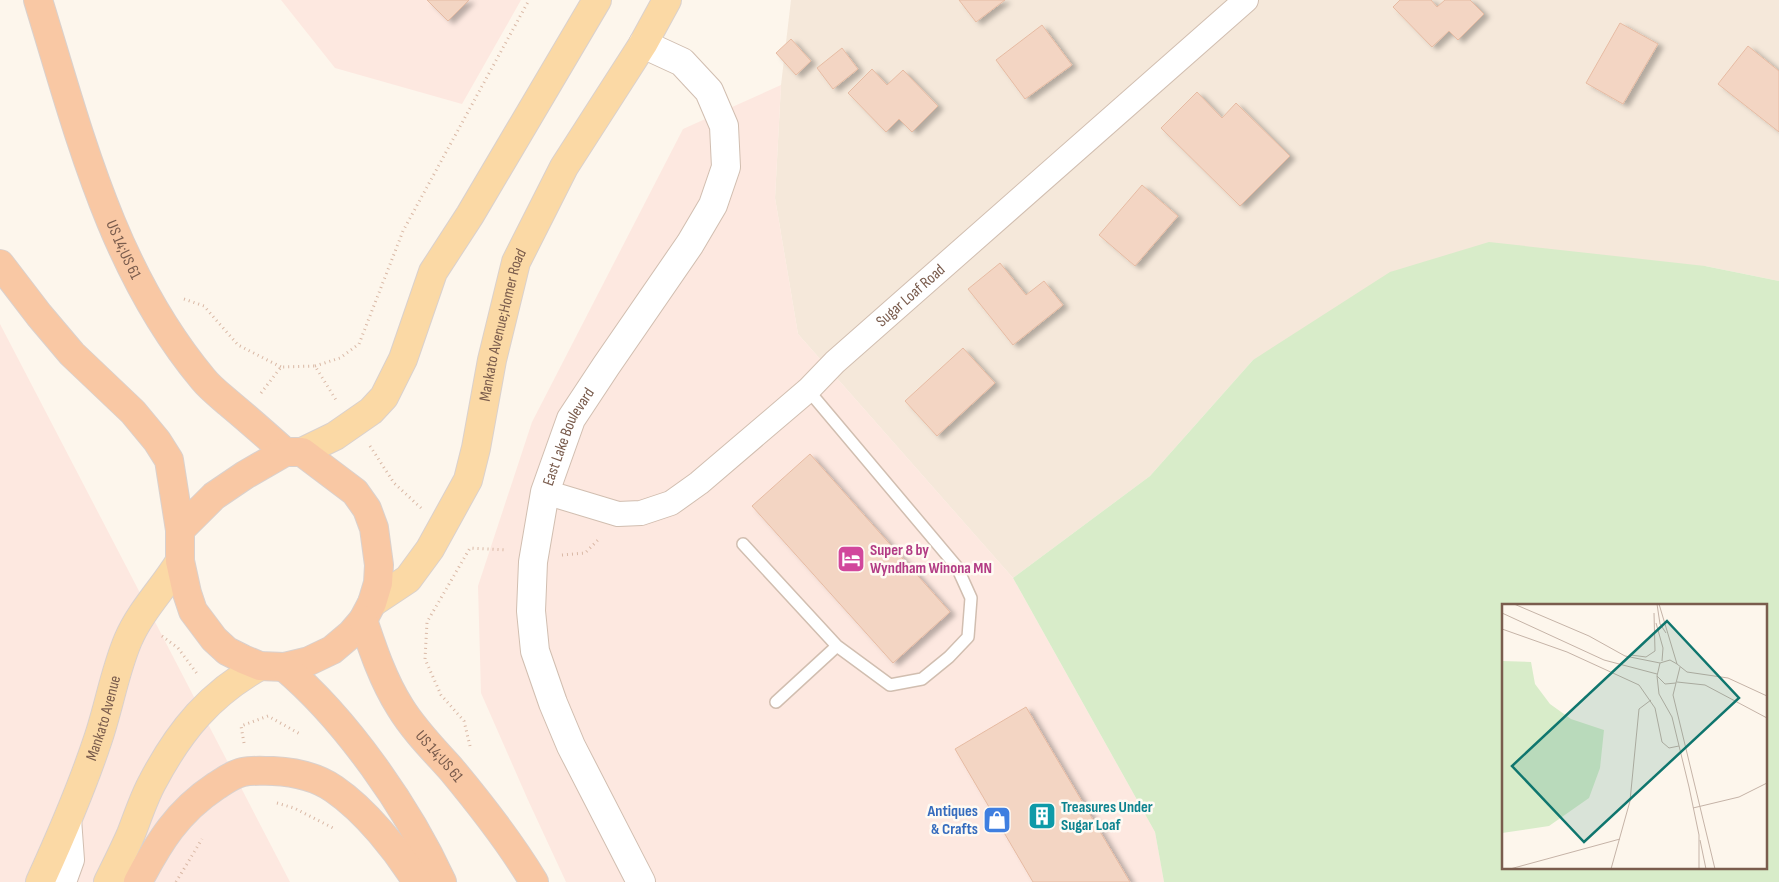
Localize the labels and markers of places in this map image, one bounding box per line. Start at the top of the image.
place label: Super 8 by Wyndham Winona MN [870,541,992,578]
hotel icon: Super 8 by Wyndham Winona MN [836,544,866,574]
place label: Treasures Under Sugar Loaf [1061,798,1153,835]
building icon: Treasures Under Sugar Loaf [1027,801,1057,831]
place label: Antiques & Crafts [927,802,978,839]
shop icon: Antiques & Crafts [982,805,1012,835]

